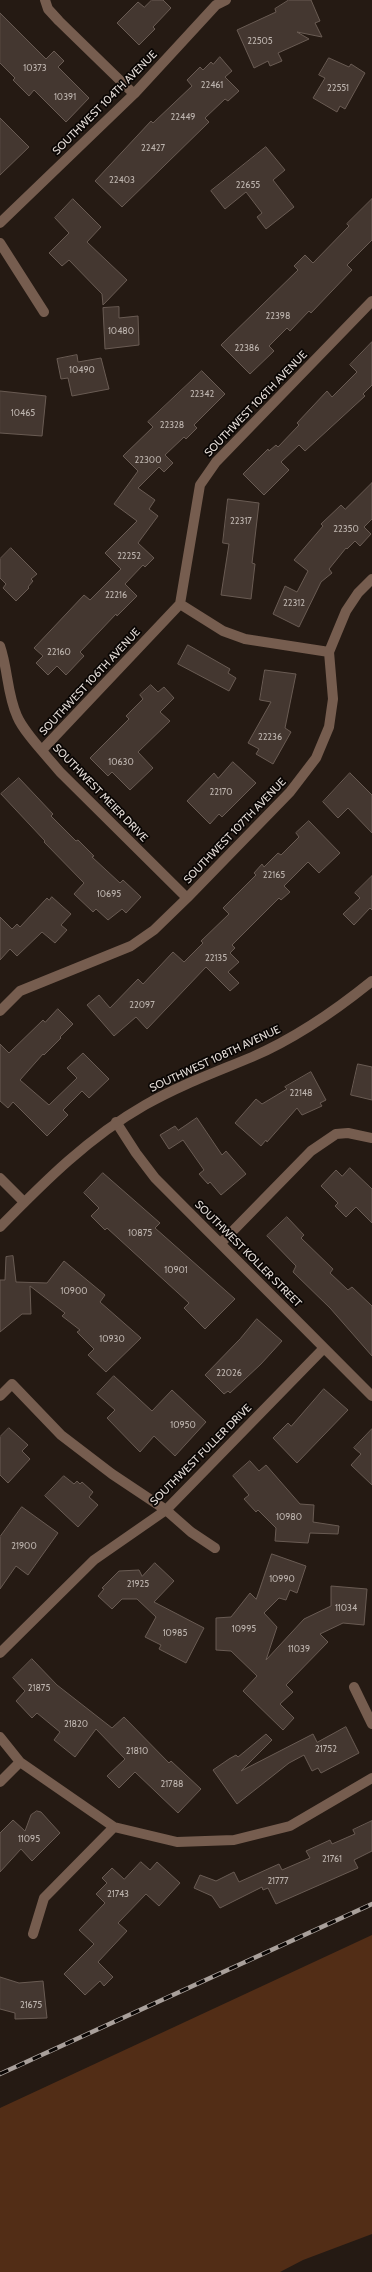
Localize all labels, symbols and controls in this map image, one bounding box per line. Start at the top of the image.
house number: 22505 [247,36,273,46]
street label: SOUTHWEST 104TH AVENUE [50,48,160,158]
house number: 10373 [23,63,47,73]
house number: 22461 [201,80,223,90]
house number: 22551 [327,83,349,93]
house number: 10391 [54,92,76,102]
house number: 22449 [171,112,195,122]
house number: 22427 [141,143,165,153]
house number: 22403 [109,175,135,185]
house number: 22655 [236,180,260,190]
house number: 22398 [266,311,290,321]
house number: 10480 [108,326,134,336]
house number: 22386 [235,343,259,353]
street label: SOUTHWEST 106TH AVENUE [202,348,310,460]
house number: 10490 [69,365,95,375]
house number: 22342 [190,389,214,399]
house number: 10465 [11,408,35,418]
house number: 22328 [160,420,184,430]
house number: 22300 [135,455,161,465]
house number: 22317 [230,516,252,526]
house number: 22350 [333,524,359,534]
house number: 22252 [117,551,141,561]
house number: 22216 [105,590,127,600]
house number: 22312 [283,598,305,608]
street label: SOUTHWEST 106TH AVENUE [37,626,143,738]
house number: 22160 [47,647,71,657]
house number: 22236 [258,732,282,742]
street label: SOUTHWEST MEIER DRIVE [50,741,150,845]
house number: 10630 [108,757,134,767]
street label: SOUTHWEST 107TH AVENUE [181,776,289,886]
house number: 22170 [209,787,233,797]
house number: 22165 [263,870,285,880]
house number: 10695 [97,889,121,899]
house number: 22135 [205,953,227,963]
house number: 22097 [129,1000,155,1010]
street label: SOUTHWEST 108TH AVENUE [148,1023,282,1095]
house number: 22148 [289,1088,313,1098]
street label: SOUTHWEST KOLLER STREET [192,1198,304,1310]
house number: 10875 [128,1228,152,1238]
house number: 10901 [164,1265,188,1275]
house number: 10900 [61,1286,87,1296]
house number: 10930 [99,1334,125,1344]
house number: 22026 [216,1368,242,1378]
street label: SOUTHWEST FULLER DRIVE [148,1402,254,1508]
house number: 10950 [170,1420,196,1430]
house number: 10980 [276,1512,302,1522]
house number: 21900 [11,1541,37,1551]
house number: 10990 [269,1574,295,1584]
house number: 21925 [127,1579,149,1589]
house number: 11034 [335,1603,357,1613]
house number: 10995 [232,1624,256,1634]
house number: 10985 [163,1628,187,1638]
house number: 11039 [288,1644,310,1654]
house number: 21875 [28,1683,50,1693]
house number: 21820 [64,1719,88,1729]
house number: 21752 [315,1744,337,1754]
house number: 21810 [126,1746,148,1756]
house number: 21788 [160,1779,184,1789]
house number: 11095 [18,1834,40,1844]
house number: 21761 [322,1854,342,1864]
house number: 21777 [267,1876,289,1886]
house number: 21743 [107,1889,129,1899]
house number: 21675 [20,2000,42,2010]

